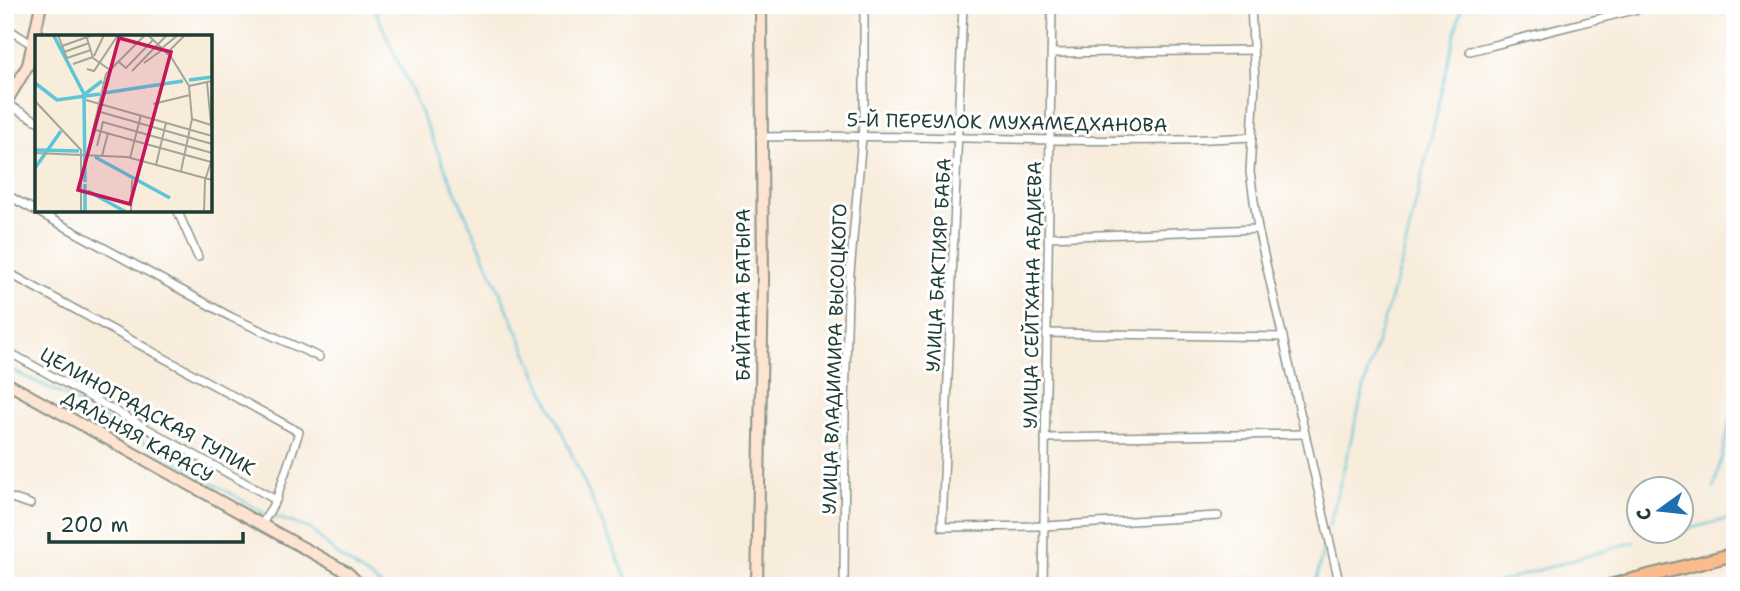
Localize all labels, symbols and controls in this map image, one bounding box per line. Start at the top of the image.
inset map [35,35,212,212]
street label: 5-Й ПЕРЕУЛОК МУХАМЕДХАНОВА [846,107,1168,138]
street label: УЛИЦА БАКТИЯР БАБА [920,157,957,373]
street label: УЛИЦА СЕЙТХАНА АБДИЕВА [1018,161,1047,429]
street label: УЛИЦА ВЛАДИМИРА ВЫСОЦКОГО [817,203,852,515]
street label: БАЙТАНА БАТЫРА [731,208,756,381]
street label: ЦЕЛИНОГРАДСКАЯ ТУПИК [36,342,260,481]
street label: ДАЛЬНЯЯ КАРАСУ [58,385,218,488]
north arrow [1624,476,1694,546]
scale bar [49,500,243,544]
text: С [1630,505,1658,523]
text: 200 m [60,511,129,539]

